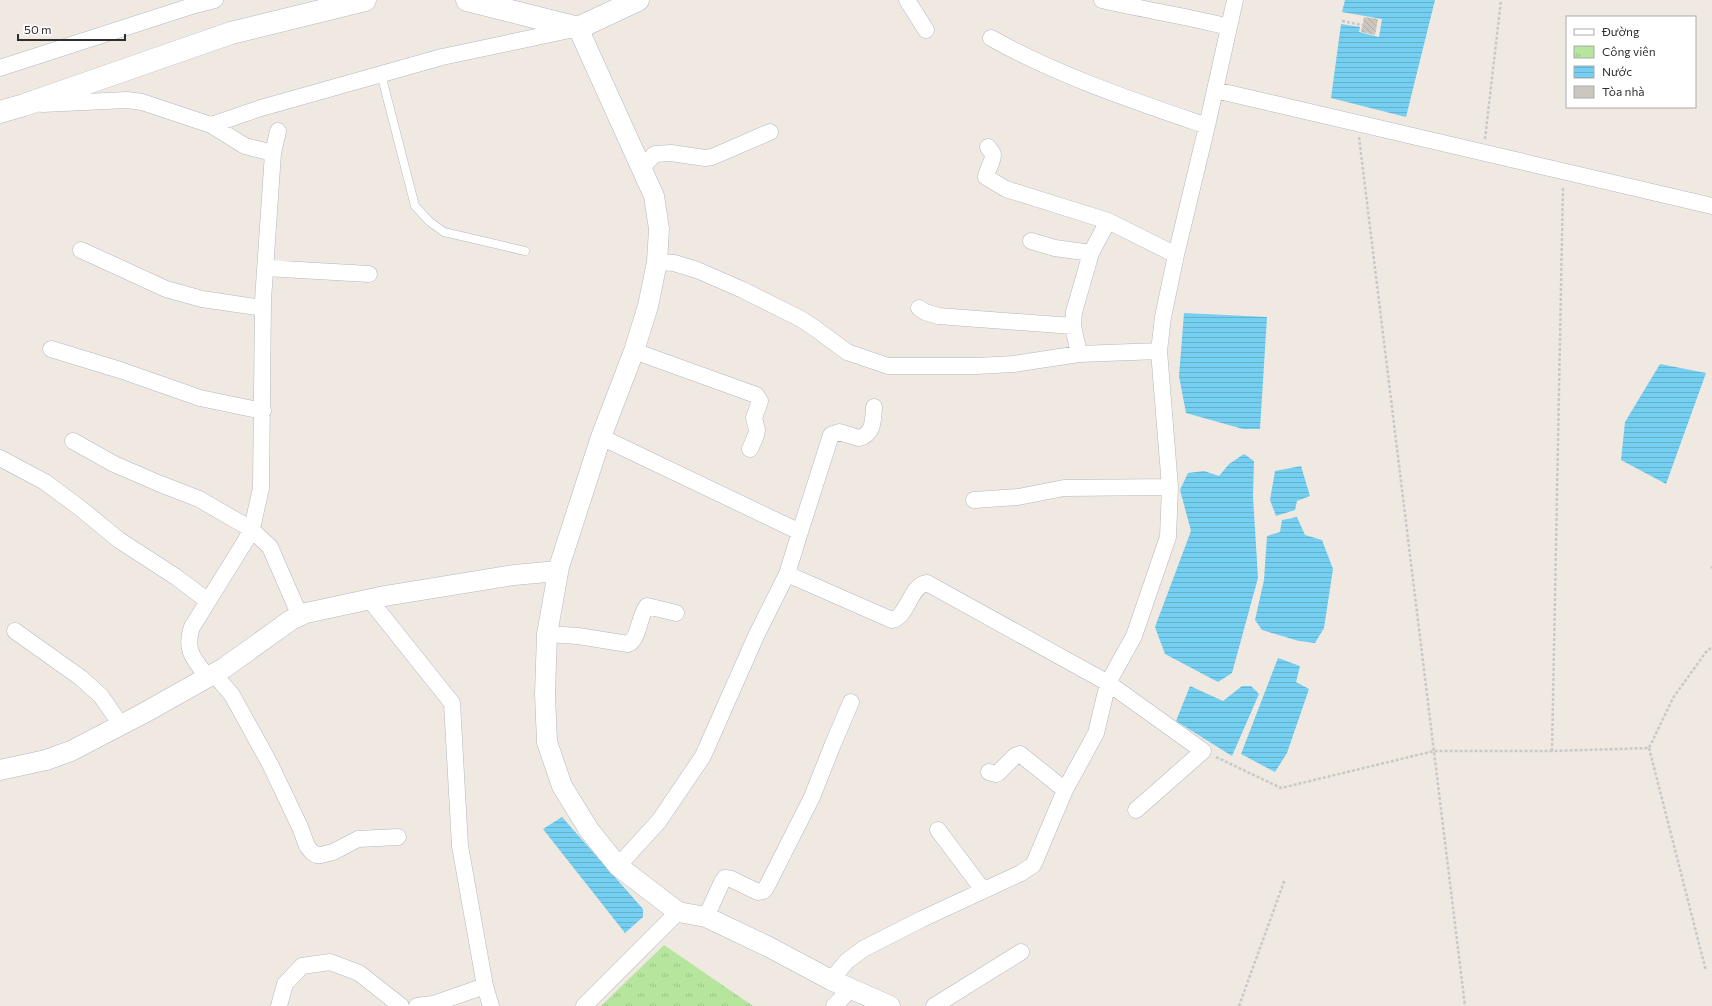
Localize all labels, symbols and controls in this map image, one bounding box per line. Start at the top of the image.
scale bar [18,16,125,42]
legend [1566,16,1696,108]
text: 50 m [24,22,52,36]
text: Đường [1601,24,1640,38]
text: Công viên [1602,44,1656,58]
text: Nước [1602,64,1632,78]
text: Tòa nhà [1602,84,1644,98]

